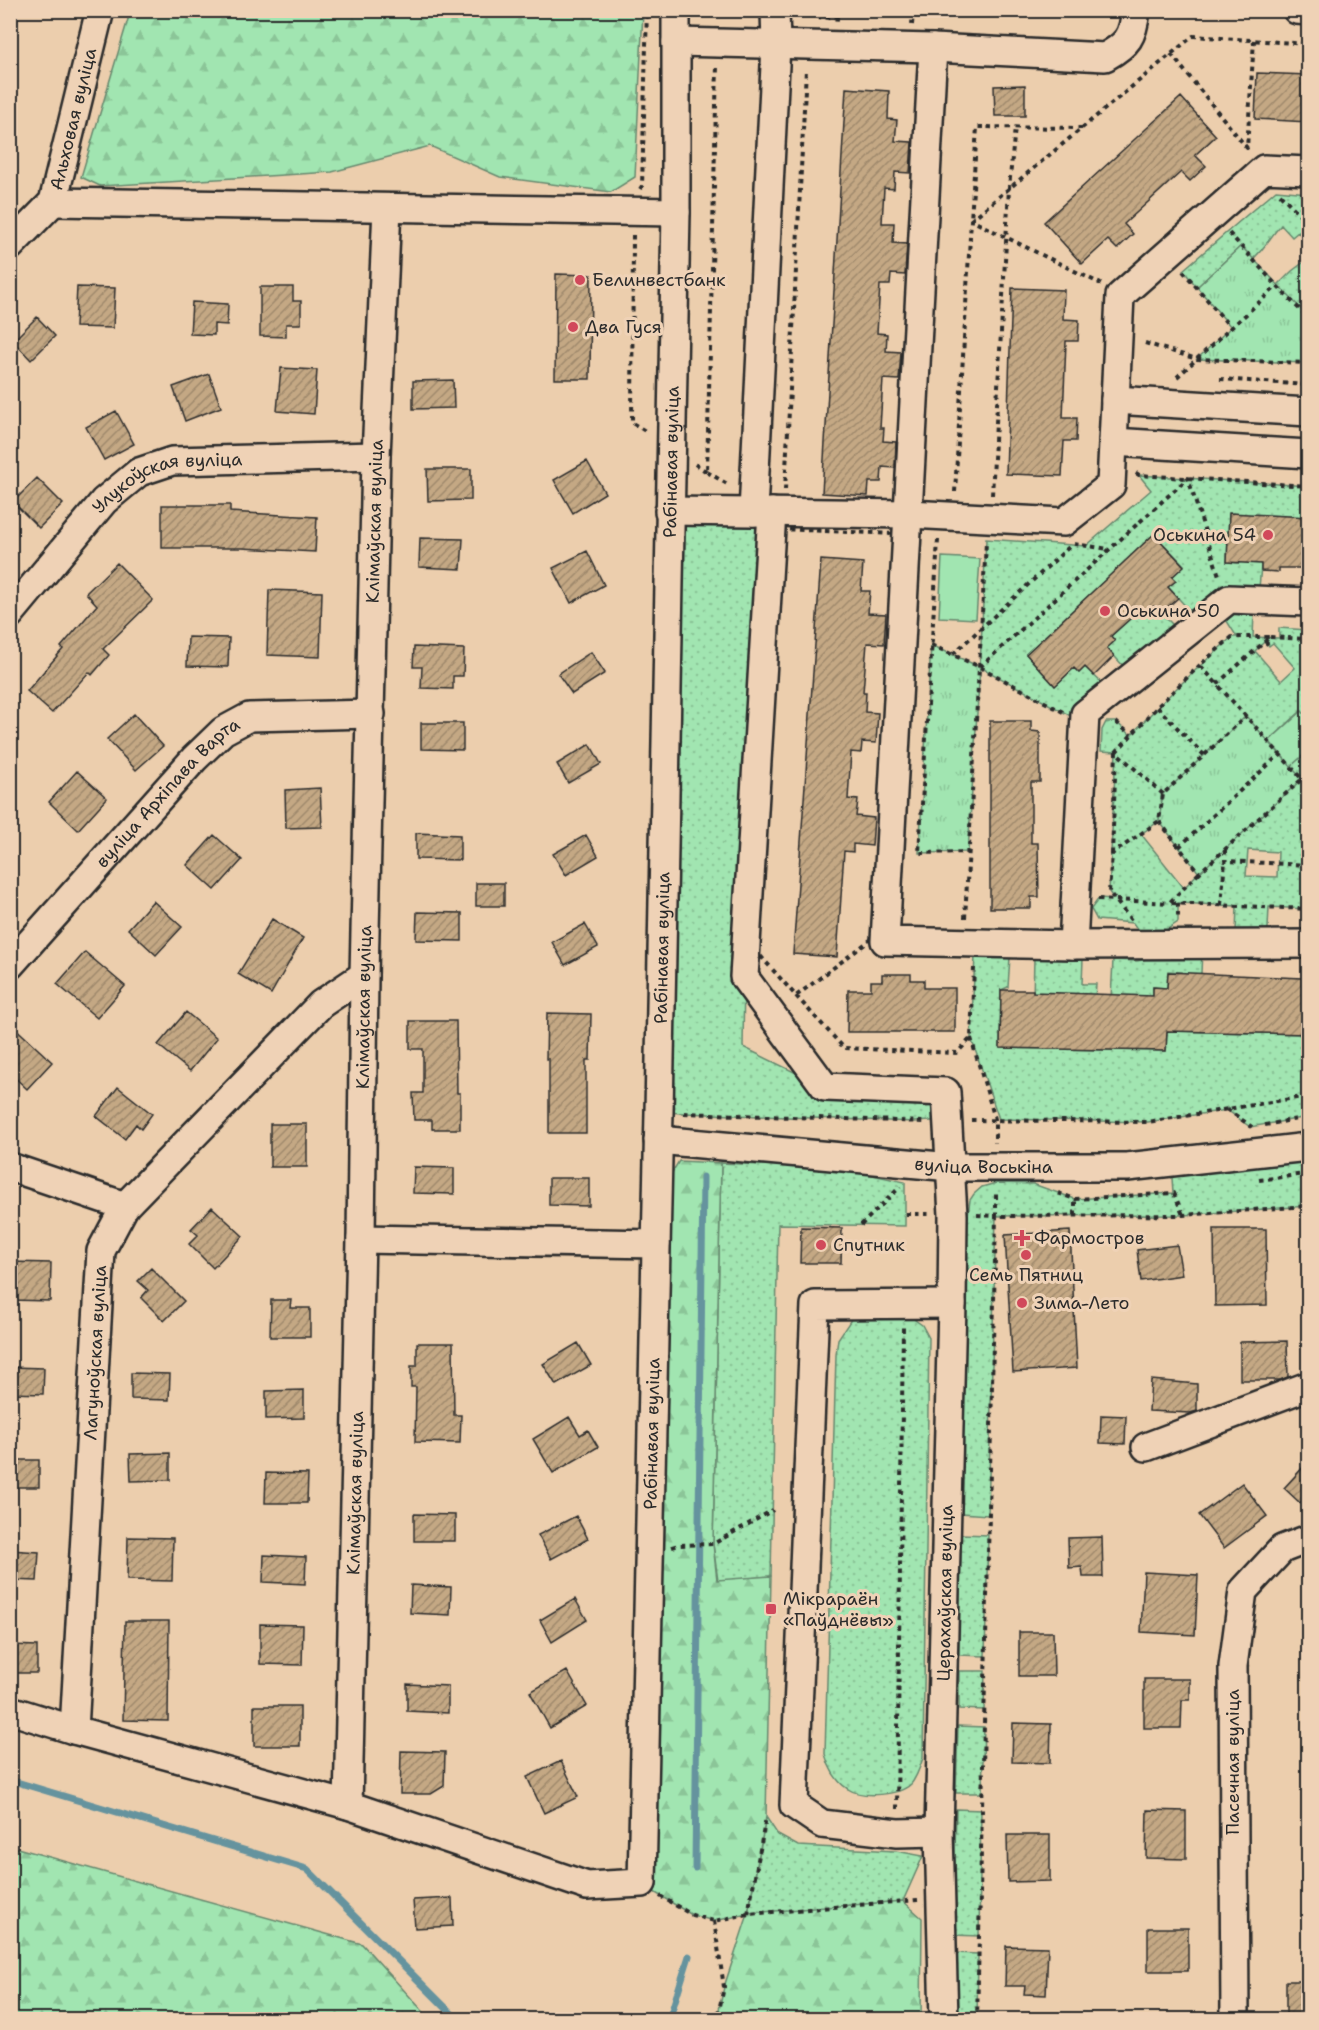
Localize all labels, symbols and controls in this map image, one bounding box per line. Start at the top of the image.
street label: Альховая вуліца [44,45,102,193]
place label: Белинвестбанк [592,268,726,292]
marker: Белинвестбанк [573,273,587,287]
place label: Два Гуся [585,315,662,339]
marker: Два Гуся [566,320,580,334]
street label: Рабінавая вуліца [658,386,685,538]
street label: Клімаўская вуліца [361,439,389,604]
street label: Улукоўская вуліца [87,447,243,518]
place label: Оськина 54 [1153,523,1256,547]
marker: Оськина 54 [1261,528,1275,542]
place label: Оськина 50 [1117,599,1220,623]
marker: Оськина 50 [1098,604,1112,618]
street label: вуліца Архіпава Варта [90,712,244,873]
street label: Рабінавая вуліца [649,872,676,1024]
street label: Клімаўская вуліца [351,925,377,1089]
street label: вуліца Воськіна [914,1152,1053,1179]
place label: Фармостров [1034,1226,1144,1250]
marker: Фармостров [1015,1231,1029,1245]
place label: Спутник [833,1233,905,1257]
marker: Спутник [814,1238,828,1252]
marker: Семь Пятниц [1019,1248,1033,1262]
place label: Семь Пятниц [969,1263,1083,1287]
street label: Лагуноўская вуліца [78,1264,112,1441]
place label: Зима-Лето [1034,1291,1130,1315]
marker: Зима-Лето [1015,1296,1029,1310]
street label: Рабінавая вуліца [638,1357,666,1510]
street label: Клімаўская вуліца [341,1411,369,1575]
street label: Церахаўская вуліца [931,1504,959,1682]
place label: Мікрараён «Паўднёвы» [783,1587,894,1632]
marker: Мікрараён «Паўднёвы» [764,1602,778,1616]
street label: Пасечная вуліца [1221,1689,1245,1835]

